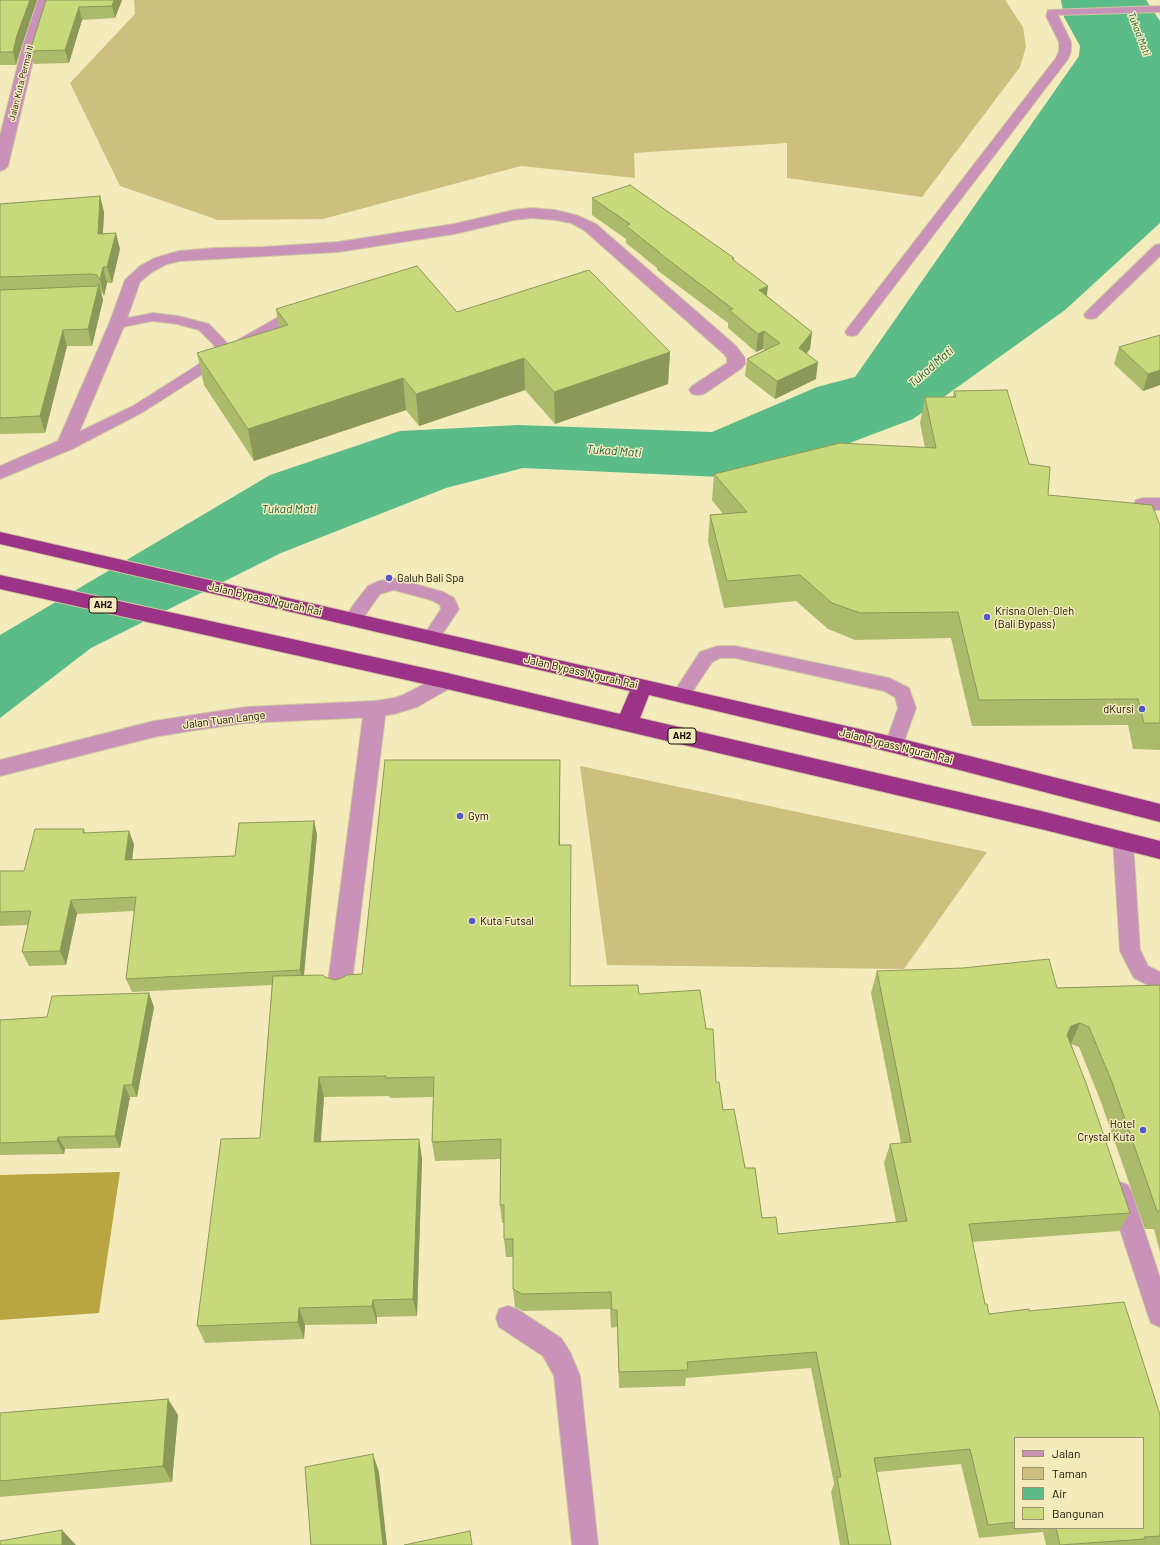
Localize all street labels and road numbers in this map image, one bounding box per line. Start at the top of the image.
street label: Jalan Kuta Permai II [6,44,36,122]
street label: Jalan Bypass Ngurah Rai [207,579,323,619]
road number: AH2 [89,597,117,613]
street label: Jalan Bypass Ngurah Rai [523,652,639,692]
street label: Jalan Tuan Lange [182,708,266,732]
street label: Jalan Bypass Ngurah Rai [838,725,954,767]
road number: AH2 [668,728,696,744]

